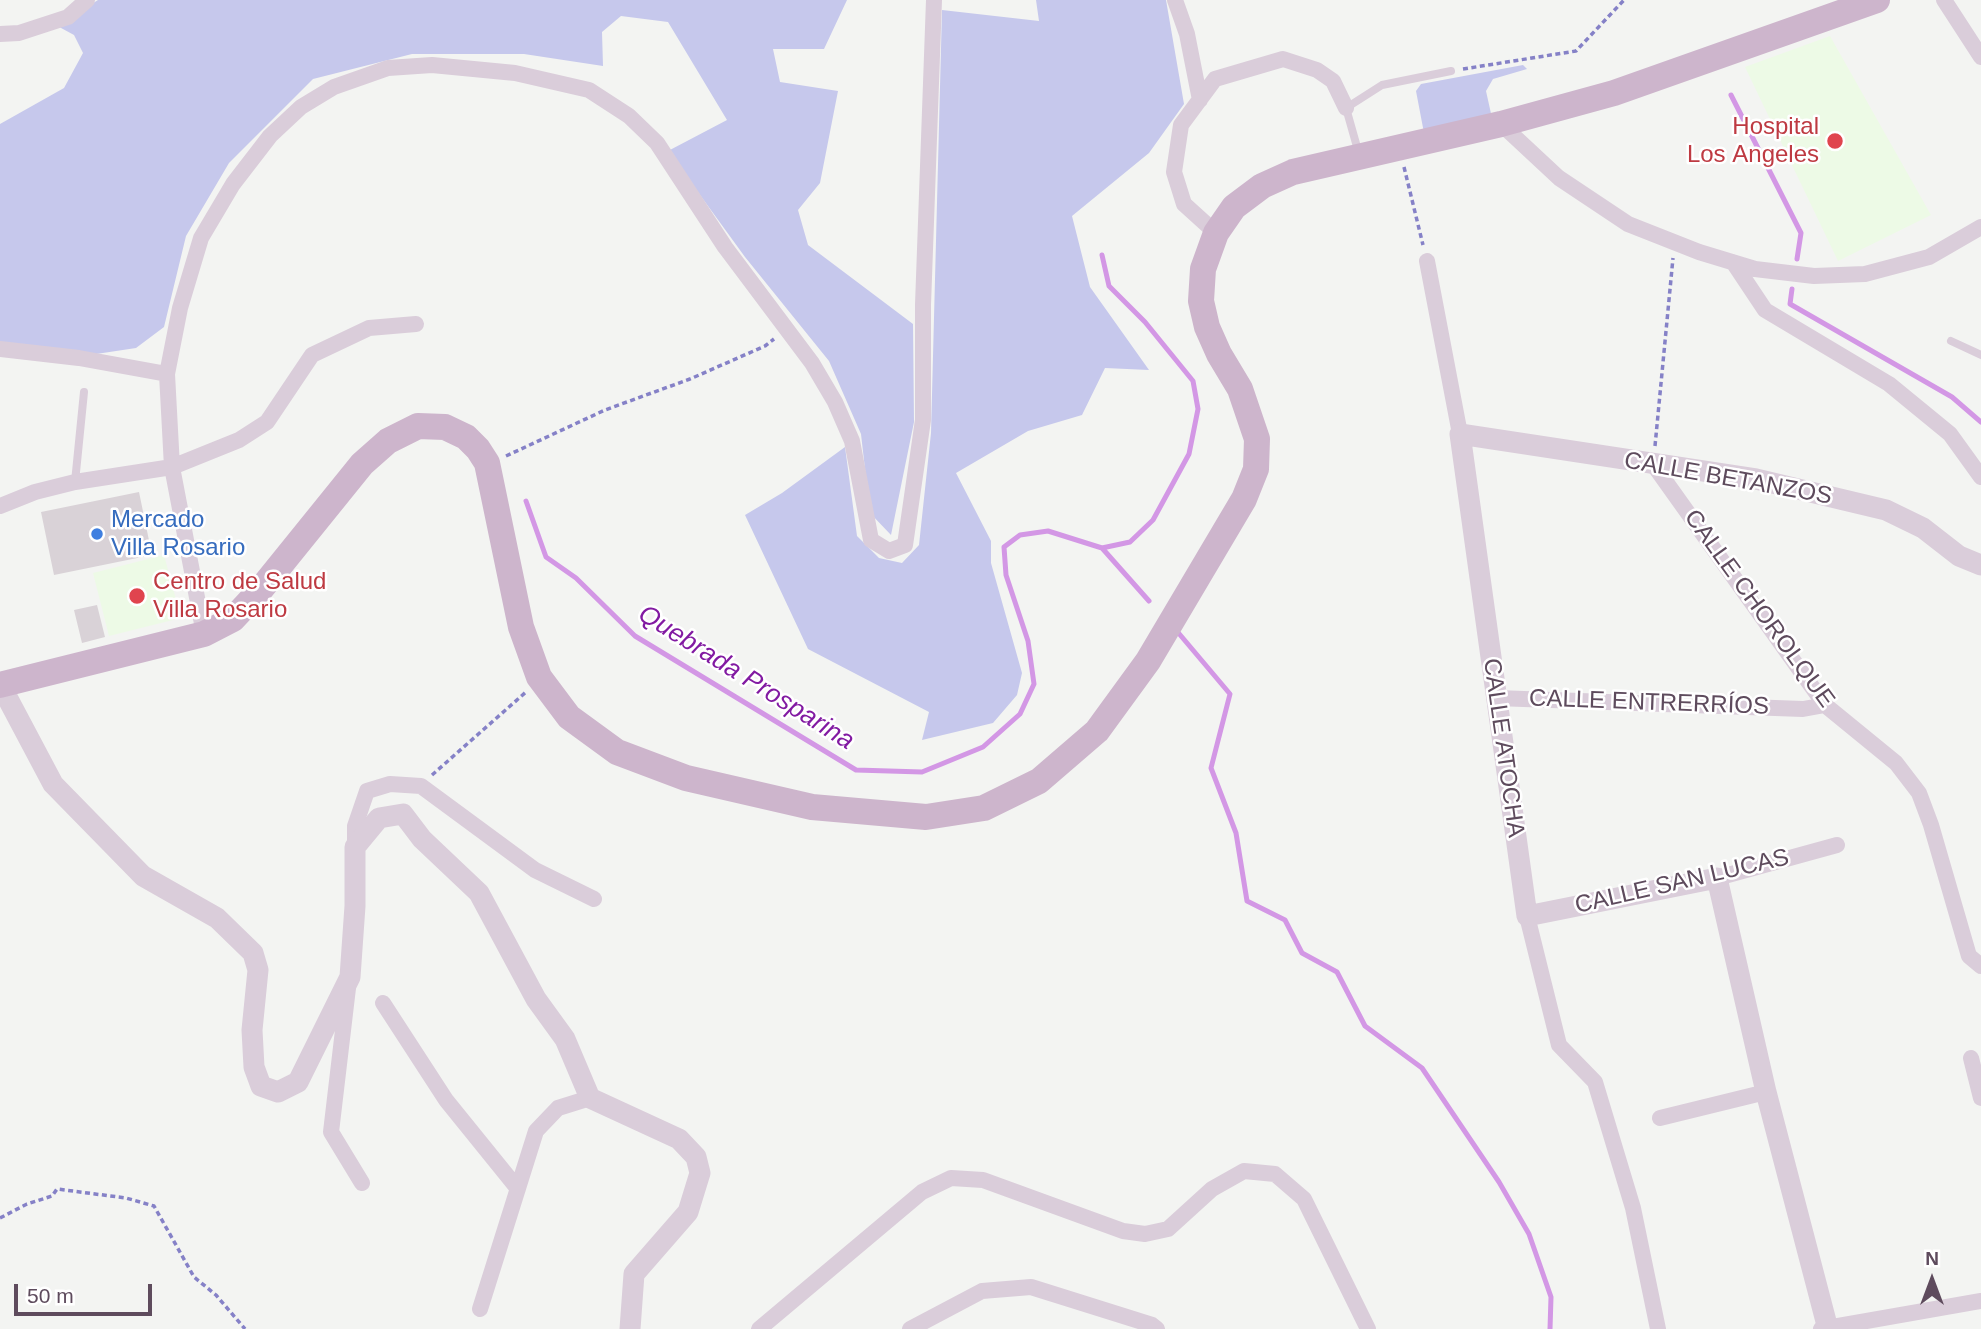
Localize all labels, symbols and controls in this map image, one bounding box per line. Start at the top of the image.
place label: Hospital Los Angeles [1687,113,1819,169]
marker: Hospital Los Angeles [1825,131,1845,151]
street label: CALLE BETANZOS [1622,447,1834,511]
street label: CALLE CHOROLQUE [1678,505,1840,713]
place label: Mercado Villa Rosario [111,506,245,562]
marker: Mercado Villa Rosario [89,526,105,542]
place label: Centro de Salud Villa Rosario [153,568,326,624]
marker: Centro de Salud Villa Rosario [127,586,147,606]
water label: Quebrada Prosparina [632,599,860,757]
street label: CALLE ATOCHA [1476,657,1530,839]
street label: CALLE ENTRERRÍOS [1529,684,1769,722]
street label: CALLE SAN LUCAS [1572,843,1792,921]
north arrow [1897,1245,1967,1315]
text: N [1925,1248,1939,1269]
scale bar [18,1270,156,1314]
text: 50 m [27,1284,74,1307]

